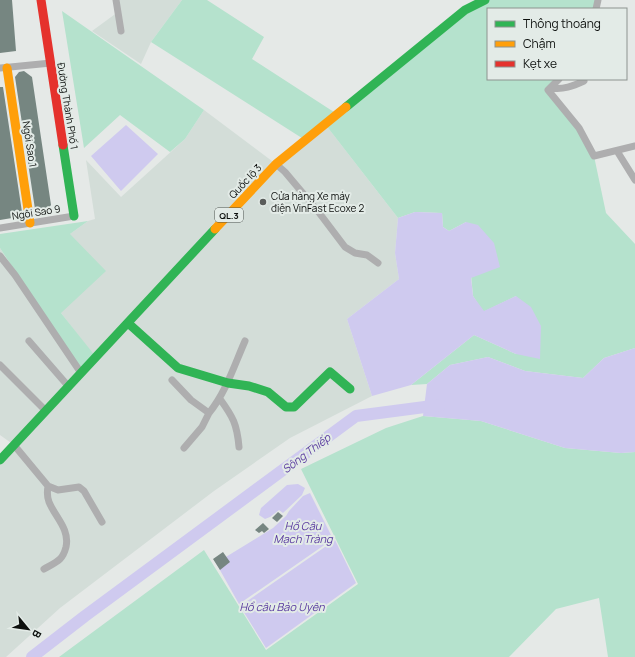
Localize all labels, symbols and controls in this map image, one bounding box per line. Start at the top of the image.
legend [487,8,627,80]
text: Thông thoáng [523,15,601,32]
text: Chậm [523,35,556,52]
text: Kẹt xe [523,55,557,72]
street label: Đường Thành Phố 1 [54,62,82,150]
street label: Ngôi Sao 1 [19,120,41,168]
street label: Quốc lộ 3 [225,161,265,201]
place label: Cửa hàng Xe máy điện VinFast Ecoxe 2 [271,189,364,215]
marker: Cửa hàng Xe máy điện VinFast Ecoxe 2 [258,197,268,207]
street label: Ngôi Sao 9 [11,201,61,223]
road number: QL.3 [215,208,243,222]
water label: Sông Thiếp [279,429,334,476]
water label: Hồ Câu Mạch Tràng [273,518,334,546]
water label: Hồ câu Bảo Uyên [239,599,325,614]
north arrow [8,609,48,649]
text: B [29,627,45,641]

